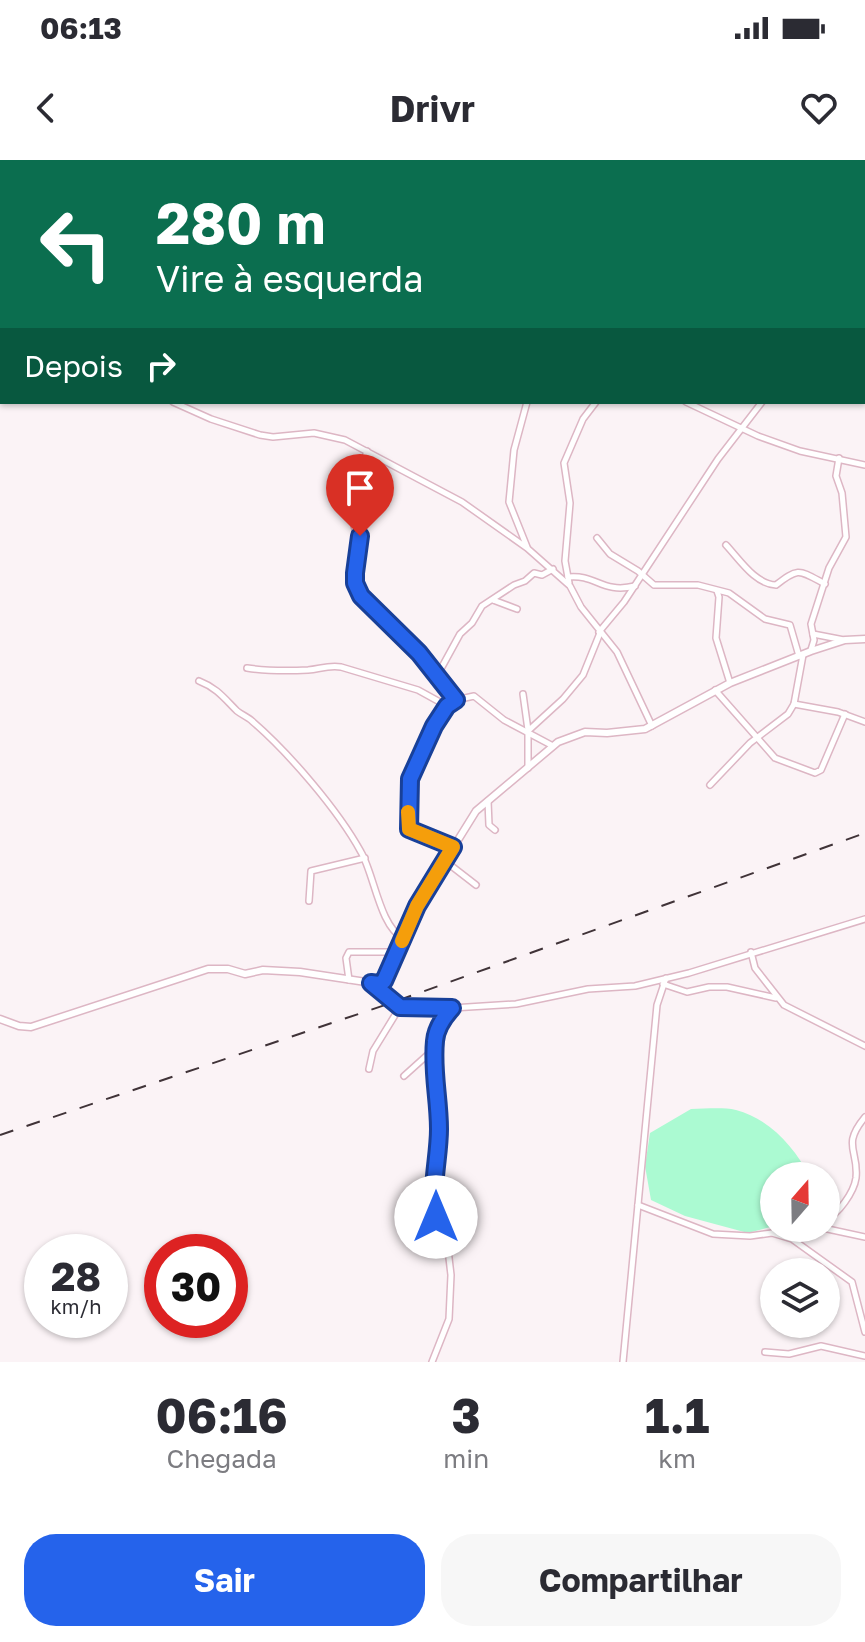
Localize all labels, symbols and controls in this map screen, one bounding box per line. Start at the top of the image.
text: 06:13 [40,10,122,46]
icon: back [24,86,68,130]
icon: heart [797,86,841,130]
text: Drivr [390,87,475,130]
text: 280 m [156,189,325,256]
icon: left [24,192,128,296]
text: Vire à esquerda [156,257,424,300]
icon: right [139,344,183,388]
text: Depois [24,348,123,384]
pin [326,454,394,536]
icon: arrive [338,466,382,510]
north arrow [760,1162,840,1242]
map controls [760,1162,840,1338]
position arrow [394,1175,478,1259]
speed limit sign: 30 [144,1234,248,1338]
text: 28 [51,1252,101,1300]
button: layers [760,1258,840,1338]
text: km/h [51,1294,101,1318]
text: 06:16 [155,1386,288,1444]
text: 3 [452,1386,481,1444]
text: 1.1 [645,1386,709,1444]
text: Chegada [167,1443,277,1474]
text: min [443,1443,489,1474]
text: km [658,1443,696,1474]
button: Sair [24,1534,425,1626]
button: Compartilhar [441,1534,841,1626]

